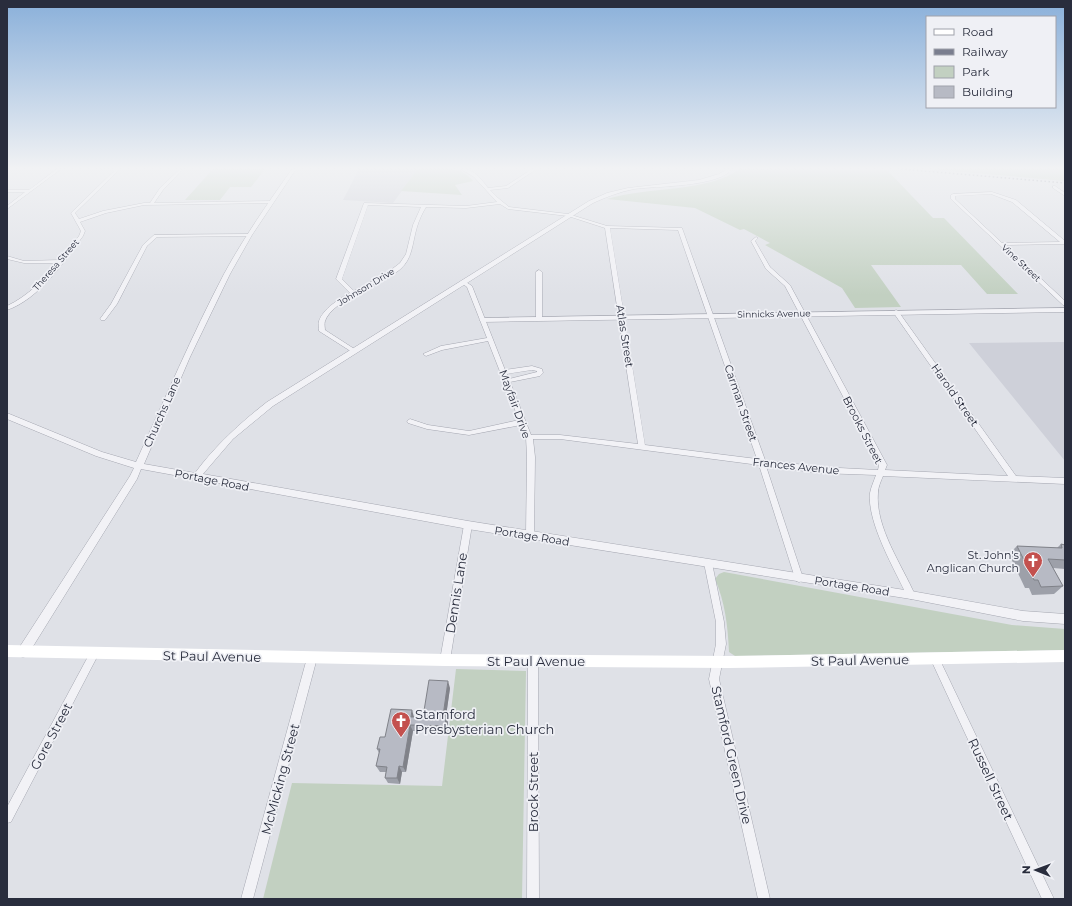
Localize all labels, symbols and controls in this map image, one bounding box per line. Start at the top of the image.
legend [926,16,1056,108]
text: Road [962,24,993,39]
text: Railway [962,44,1008,59]
text: Park [962,64,990,79]
text: Building [962,84,1013,99]
street label: Theresa Street [30,236,81,293]
street label: Vine Street [999,242,1043,284]
street label: Johnson Drive [334,265,397,308]
street label: Atlas Street [613,304,637,369]
street label: Sinnicks Avenue [737,307,811,320]
street label: Harold Street [928,361,982,429]
street label: Carman Street [721,363,761,444]
street label: Mayfair Drive [496,368,534,441]
street label: Churchs Lane [140,374,184,449]
street label: Brooks Street [840,394,886,467]
street label: Frances Avenue [752,454,840,478]
street label: Portage Road [173,466,251,494]
street label: Portage Road [493,523,571,549]
place label: St. John's Anglican Church [927,548,1020,575]
church icon: St. John's Anglican Church [1022,550,1044,578]
street label: Dennis Lane [442,551,470,634]
street label: Portage Road [813,573,891,599]
street label: St Paul Avenue [163,647,261,665]
street label: St Paul Avenue [811,651,909,669]
street label: St Paul Avenue [487,653,585,669]
street label: Stamford Green Drive [708,684,756,826]
street label: Gore Street [27,700,75,772]
place label: Stamford Presbysterian Church [415,706,554,737]
church icon: Stamford Presbysterian Church [390,710,412,738]
street label: McMicking Street [257,722,303,836]
street label: Russell Street [965,736,1017,822]
street label: Brock Street [525,752,541,832]
north arrow [1016,850,1056,890]
text: N [1019,865,1033,874]

